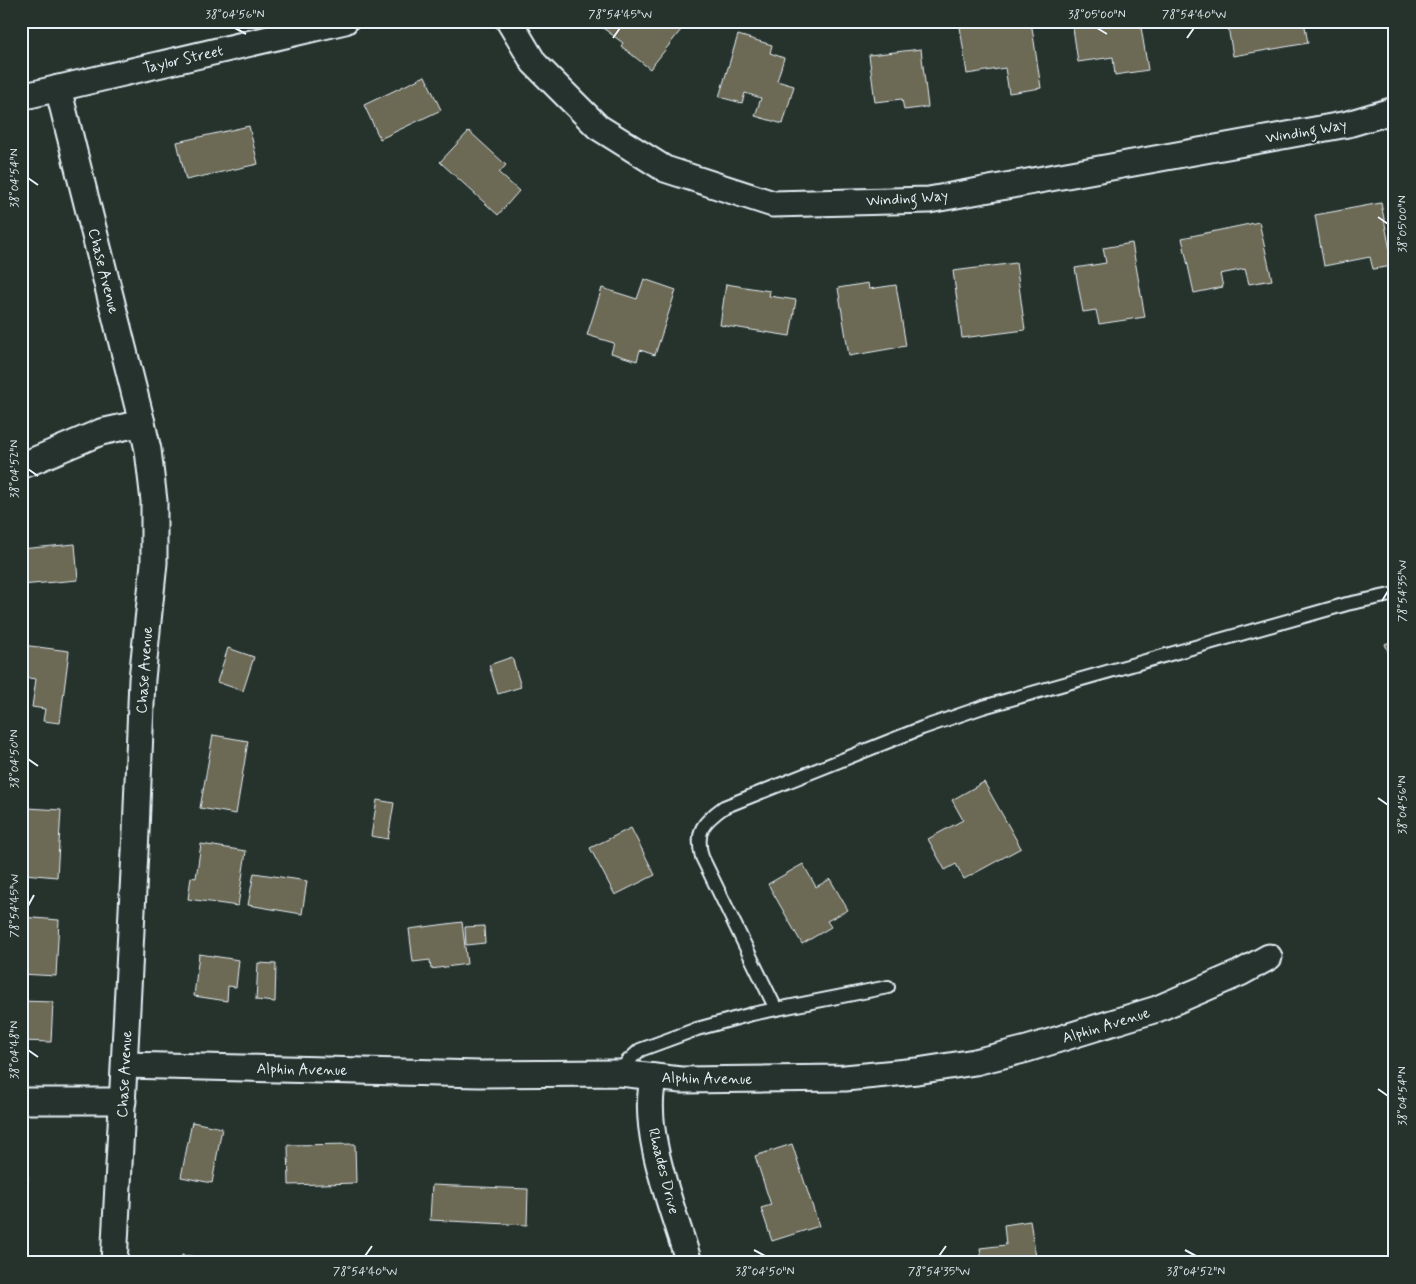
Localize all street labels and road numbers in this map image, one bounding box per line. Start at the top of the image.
street label: Taylor Street [141,41,226,79]
street label: Winding Way [1264,115,1349,150]
street label: Winding Way [865,186,949,213]
street label: Chase Avenue [83,226,123,316]
street label: Chase Avenue [132,626,158,714]
street label: Alphin Avenue [1060,1003,1153,1049]
street label: Chase Avenue [113,1030,137,1118]
street label: Alphin Avenue [256,1059,348,1081]
street label: Alphin Avenue [661,1068,753,1090]
street label: Rhoades Drive [643,1126,683,1217]

